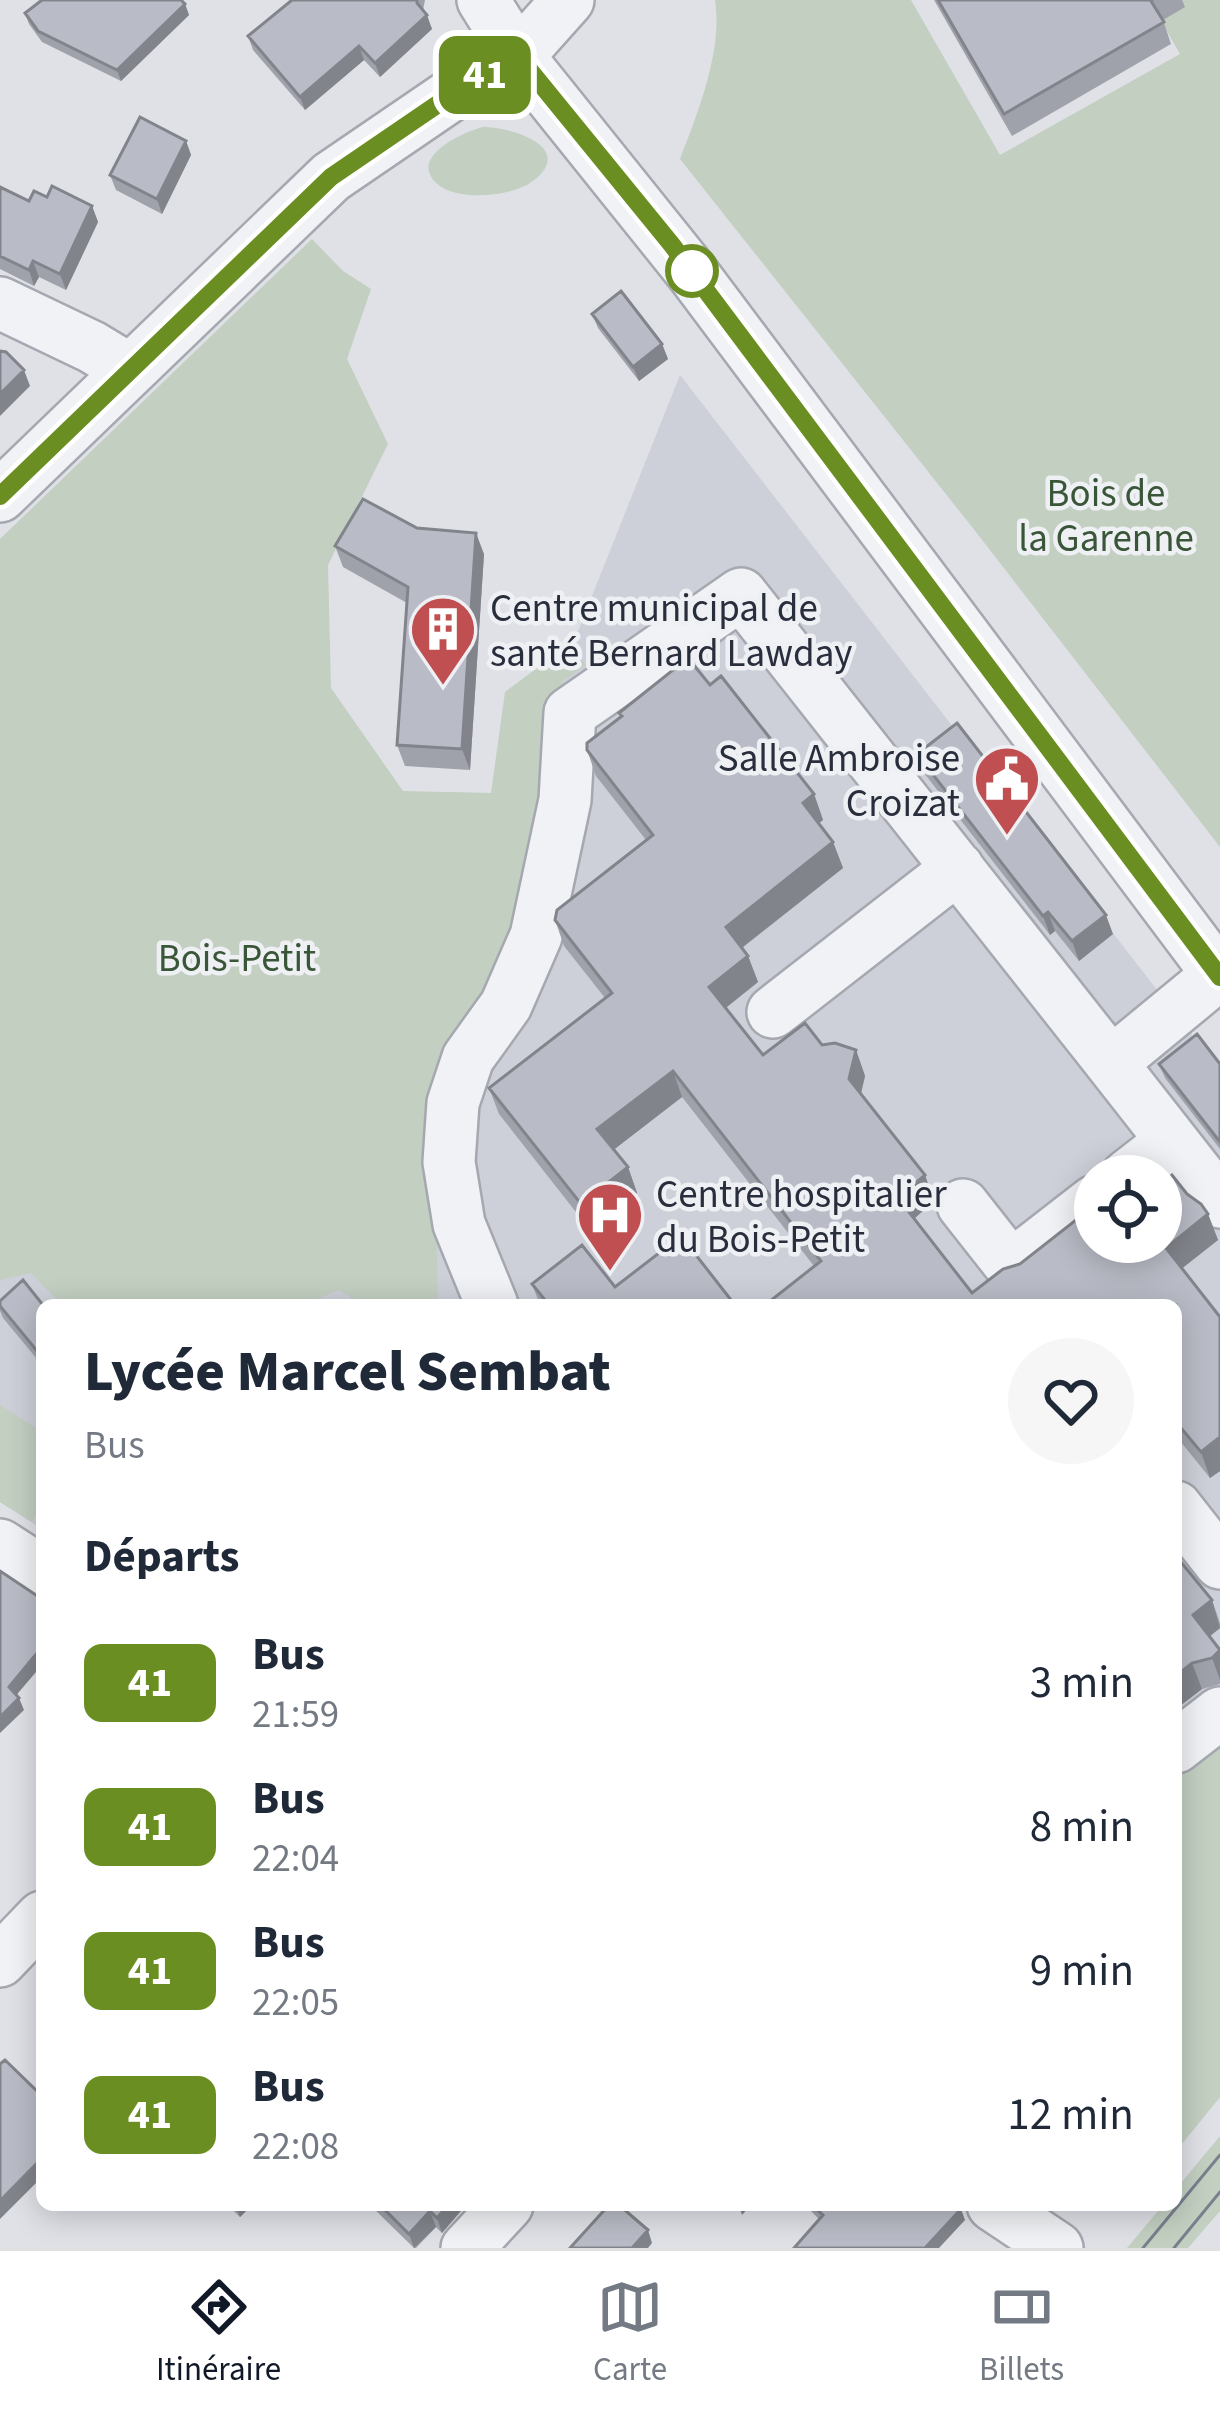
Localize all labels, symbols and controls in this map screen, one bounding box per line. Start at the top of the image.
line badge: 41 [431,36,539,114]
text: 41 [463,45,507,105]
unlabelled marker [667,246,717,296]
park label: Bois de la Garenne [1018,466,1194,567]
place label: Centre municipal de santé Bernard Lawday [490,581,853,682]
building icon: Centre municipal de santé Bernard Lawday [408,594,478,688]
place label: Salle Ambroise Croizat [718,731,960,832]
public building icon: Salle Ambroise Croizat [972,744,1042,838]
park label: Bois-Petit [158,931,316,987]
map controls [1074,1155,1182,1263]
button: locate [1074,1155,1182,1263]
place label: Centre hospitalier du Bois-Petit [656,1167,947,1268]
hospital icon: Centre hospitalier du Bois-Petit [575,1180,645,1274]
text: Lycée Marcel Sembat [84,1332,611,1413]
button: heart [1008,1338,1134,1464]
text: Bus [84,1418,145,1474]
text: Départs [84,1525,240,1589]
text: Bus [252,1623,325,1687]
text: 3 min [1030,1651,1134,1715]
text: 41 [128,1653,172,1713]
text: 21:59 [252,1687,339,1743]
text: Bus [252,1767,325,1831]
text: 8 min [1030,1795,1134,1859]
text: 41 [128,1797,172,1857]
text: 22:04 [252,1831,339,1887]
text: Bus [252,1911,325,1975]
text: 9 min [1030,1939,1134,2003]
text: 41 [128,1941,172,2001]
text: 22:05 [252,1975,339,2031]
text: Bus [252,2055,325,2119]
text: 12 min [1007,2083,1134,2147]
text: 41 [128,2085,172,2145]
text: 22:08 [252,2119,339,2175]
tab: Itinéraire [156,2274,281,2393]
tab: Carte [593,2274,667,2393]
tab: Billets [979,2274,1064,2393]

